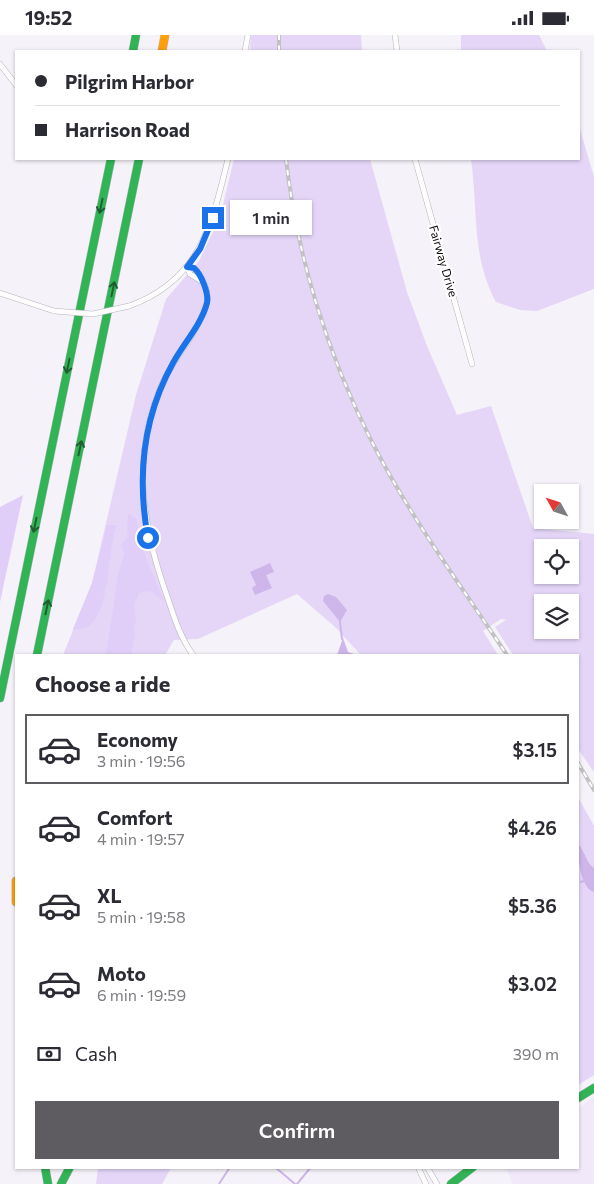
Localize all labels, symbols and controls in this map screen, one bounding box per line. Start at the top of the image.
text: 19:52 [25,6,72,29]
text: Pilgrim Harbor [65,70,194,93]
text: Harrison Road [65,118,190,141]
one-way arrow [96,198,105,214]
callout: 1 min [230,201,313,235]
route end [202,207,224,229]
text: 1 min [252,208,290,227]
street label: Fairway Drive [427,224,461,298]
one-way arrow [108,281,118,297]
one-way arrow [63,357,72,373]
one-way arrow [75,440,85,456]
north arrow [534,484,579,529]
map controls [534,484,579,639]
one-way arrow [30,516,39,532]
route start [137,527,159,549]
button: locate [534,539,579,584]
button: layers [534,594,579,639]
one-way arrow [42,600,52,616]
text: Choose a ride [35,670,170,697]
icon: car [37,727,82,772]
text: Economy [97,728,178,751]
text: $3.15 [513,738,557,761]
text: 3 min · 19:56 [97,751,186,770]
icon: car [37,805,82,850]
text: Comfort [97,806,173,829]
text: $4.26 [508,816,557,839]
text: 4 min · 19:57 [97,829,185,848]
icon: car [37,883,82,928]
text: XL [97,884,122,907]
text: $5.36 [508,894,557,917]
text: 5 min · 19:58 [97,907,186,926]
icon: car [37,961,82,1006]
text: Moto [97,962,146,985]
text: $3.02 [508,972,557,995]
text: 6 min · 19:59 [97,985,186,1004]
icon: cash [35,1040,63,1068]
text: Cash [75,1042,117,1065]
text: 390 m [513,1044,559,1063]
button: Confirm [35,1101,559,1159]

